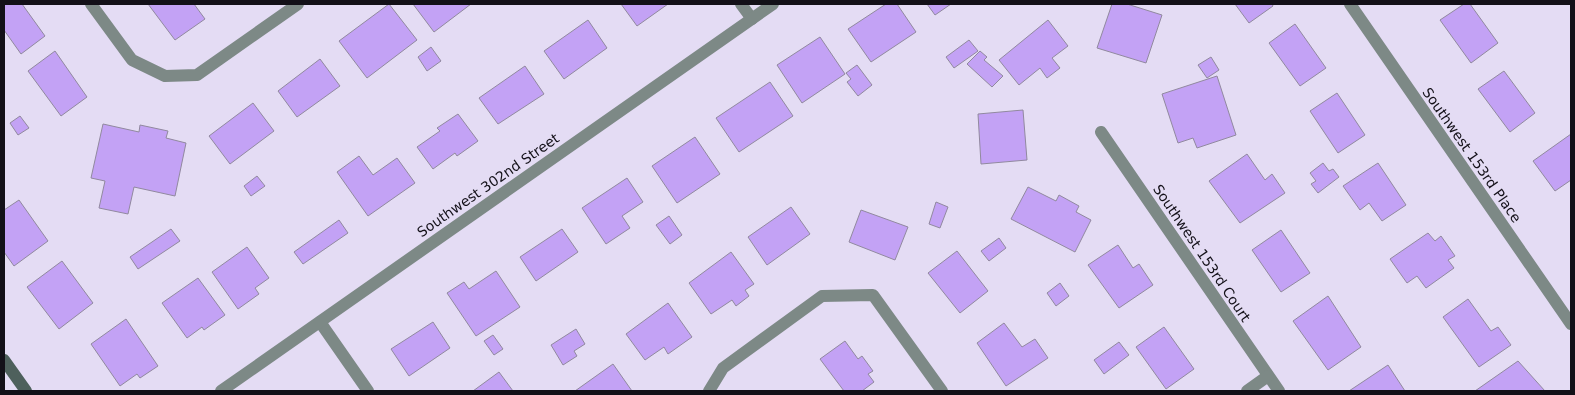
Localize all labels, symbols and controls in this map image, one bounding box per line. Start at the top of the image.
street label: Southwest 153rd Place [1419,85,1525,225]
street label: Southwest 302nd Street [414,130,562,240]
street label: Southwest 153rd Court [1150,181,1254,325]

